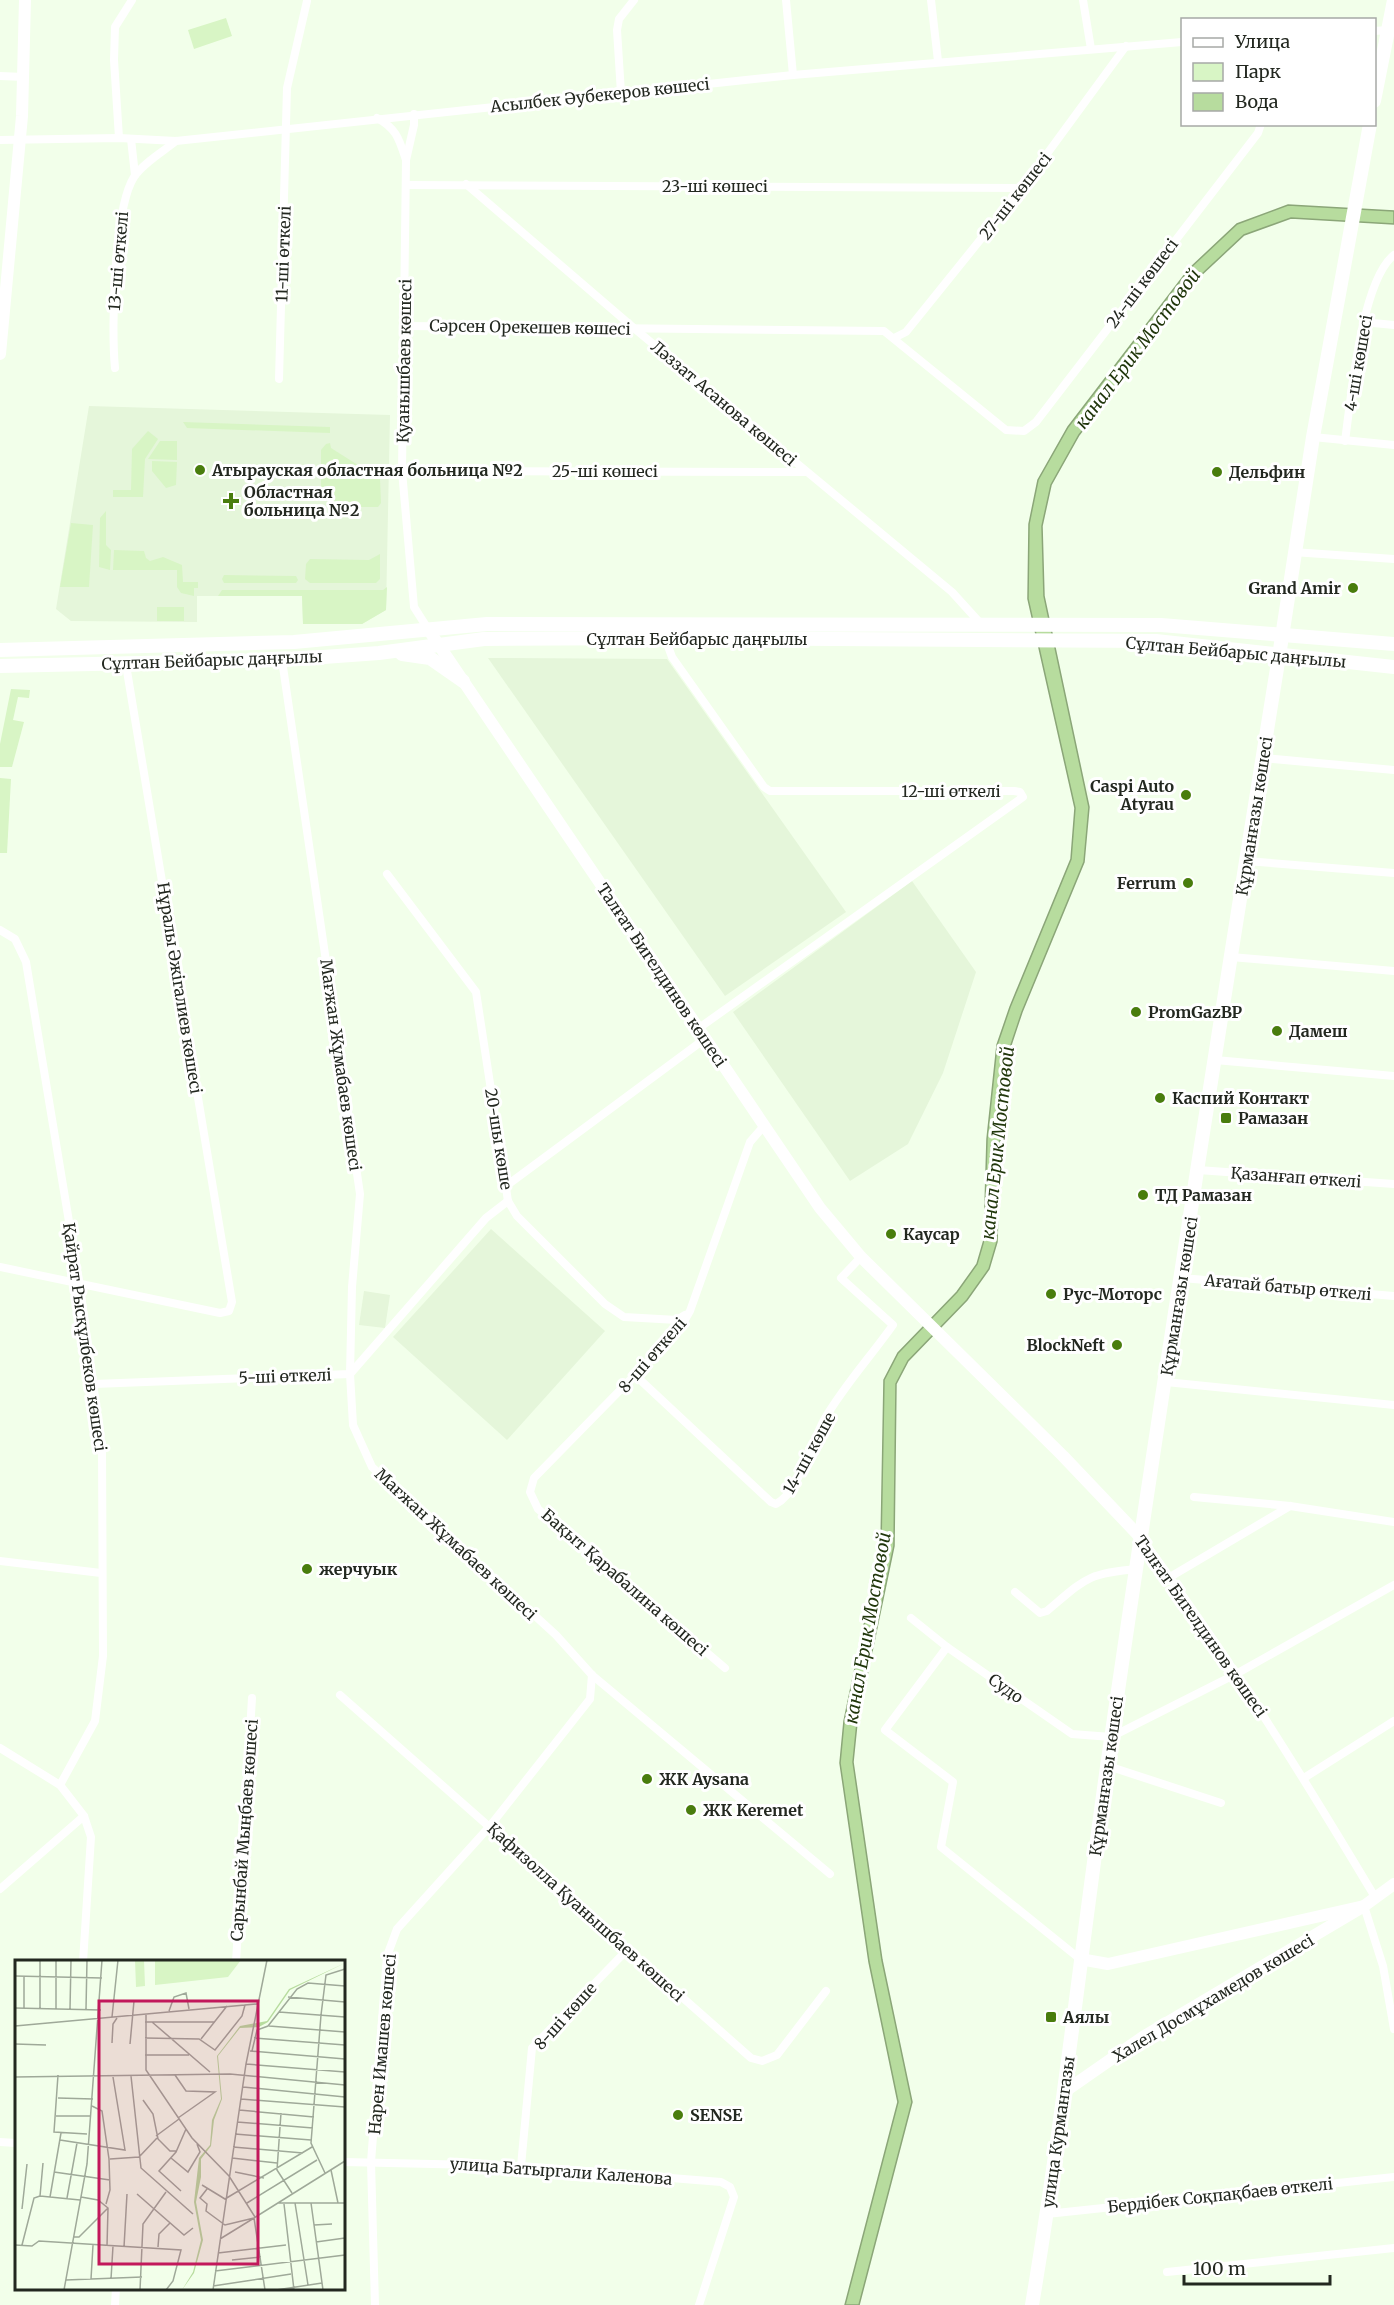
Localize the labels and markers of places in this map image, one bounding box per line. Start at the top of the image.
place label: Атырауская областная больница №2 [211,460,523,480]
place label: Дельфин [1229,462,1305,482]
marker: Атырауская областная больница №2 [193,463,207,477]
marker: Дельфин [1210,465,1224,479]
place label: Областная больница №2 [244,482,359,520]
marker: Областная больница №2 [222,492,240,510]
place label: Grand Amir [1248,578,1342,598]
marker: Grand Amir [1346,581,1360,595]
place label: Caspi Auto Atyrau [1090,776,1174,814]
marker: Caspi Auto Atyrau [1179,788,1193,802]
place label: Ferrum [1117,873,1176,893]
marker: Ferrum [1181,876,1195,890]
place label: PromGazBP [1148,1002,1243,1022]
marker: PromGazBP [1129,1005,1143,1019]
place label: Дамеш [1289,1021,1348,1041]
marker: Дамеш [1270,1024,1284,1038]
place label: Каспий Контакт [1172,1088,1309,1108]
marker: Каспий Контакт [1153,1091,1167,1105]
place label: Рамазан [1238,1108,1308,1128]
marker: Рамазан [1219,1111,1233,1125]
place label: ТД Рамазан [1155,1185,1252,1205]
marker: ТД Рамазан [1136,1188,1150,1202]
place label: Каусар [903,1224,960,1244]
marker: Каусар [884,1227,898,1241]
place label: Рус-Моторс [1063,1284,1162,1304]
marker: Рус-Моторс [1044,1287,1058,1301]
place label: BlockNeft [1026,1335,1106,1355]
marker: BlockNeft [1110,1338,1124,1352]
place label: жерчуык [319,1559,398,1579]
marker: жерчуык [300,1562,314,1576]
place label: ЖК Aysana [659,1769,749,1789]
marker: ЖК Aysana [640,1772,654,1786]
place label: ЖК Keremet [703,1800,804,1820]
marker: ЖК Keremet [684,1803,698,1817]
place label: Аялы [1062,2007,1109,2027]
marker: Аялы [1044,2010,1058,2024]
place label: SENSE [690,2105,743,2125]
marker: SENSE [671,2108,685,2122]

